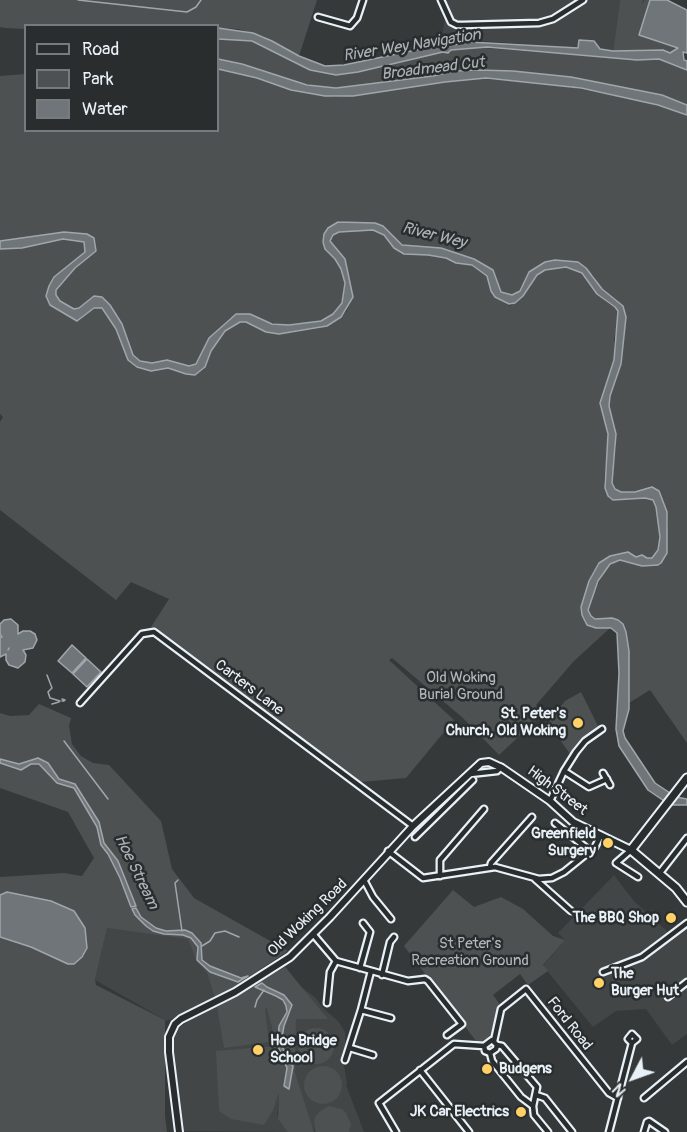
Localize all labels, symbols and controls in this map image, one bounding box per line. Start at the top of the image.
legend [24,24,219,132]
water label: River Wey Navigation [342,26,482,66]
text: Road [82,38,119,61]
water label: Broadmead Cut [380,53,486,85]
text: Park [82,68,114,91]
text: Water [82,98,128,121]
water label: River Wey [400,219,468,253]
street label: Carters Lane [211,656,287,720]
park label: Old Woking Burial Ground [419,669,503,704]
place label: St. Peter's Church, Old Woking [446,705,566,740]
marker: St. Peter's Church, Old Woking [571,716,585,730]
street label: High Street [523,762,591,820]
place label: Greenfield Surgery [531,825,596,860]
water label: Hoe Stream [110,831,162,913]
marker: Greenfield Surgery [601,836,615,850]
street label: Old Woking Road [264,876,352,960]
place label: The BBQ Shop [573,909,659,927]
marker: The BBQ Shop [664,911,678,925]
park label: St Peter's Recreation Ground [411,935,529,970]
place label: The Burger Hut [611,965,679,1000]
marker: The Burger Hut [592,976,606,990]
street label: Ford Road [542,994,596,1054]
place label: Hoe Bridge School [270,1032,337,1067]
marker: Hoe Bridge School [251,1043,265,1057]
north arrow [603,1048,663,1108]
place label: Budgens [499,1060,552,1078]
marker: Budgens [480,1062,494,1076]
text: N [608,1079,631,1100]
place label: JK Car Electrics [410,1103,509,1121]
marker: JK Car Electrics [514,1105,528,1119]

